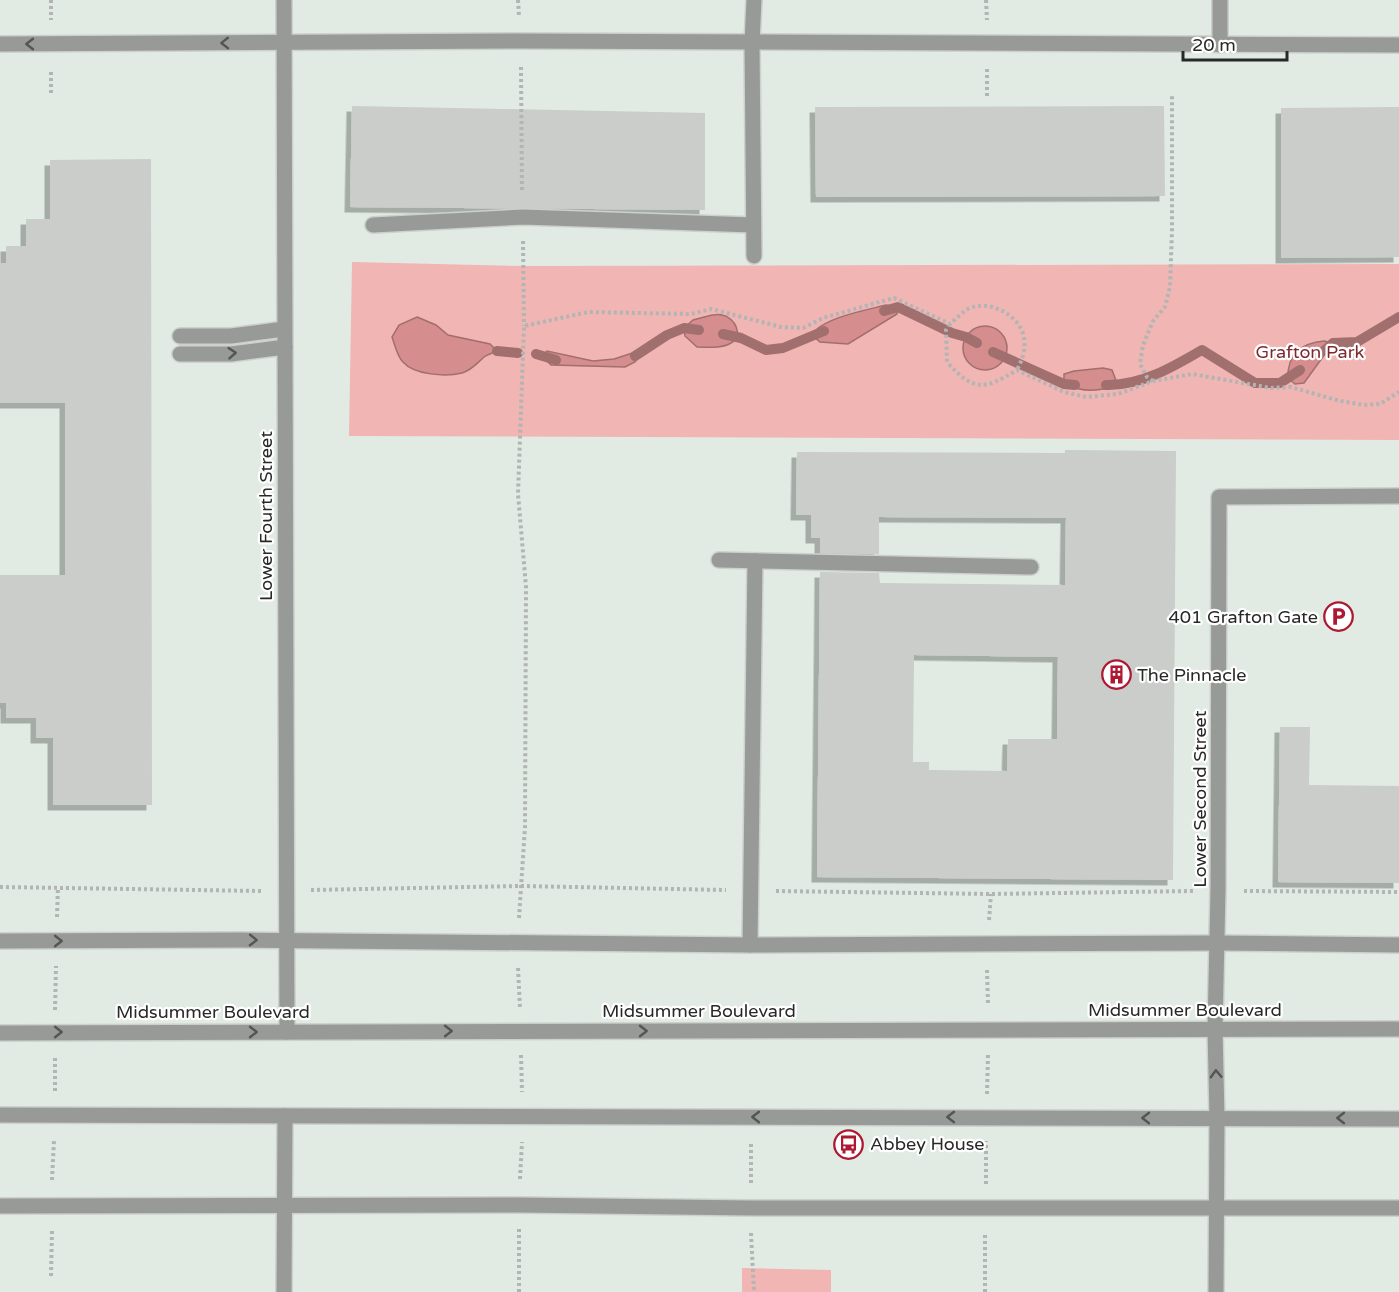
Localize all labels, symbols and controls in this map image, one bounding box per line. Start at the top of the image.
scale bar [1183,24,1286,62]
text: 20 m [1192,34,1236,56]
one-way arrow [221,37,230,50]
one-way arrow [26,38,35,50]
park label: Grafton Park [1256,341,1365,363]
one-way arrow [228,347,237,360]
street label: Lower Fourth Street [255,431,277,601]
parking icon: 401 Grafton Gate [1323,601,1355,633]
place label: 401 Grafton Gate [1169,606,1318,628]
building icon: The Pinnacle [1100,659,1132,691]
place label: The Pinnacle [1137,664,1246,686]
street label: Lower Second Street [1189,710,1211,888]
one-way arrow [249,934,258,946]
one-way arrow [54,935,63,947]
street label: Midsummer Boulevard [1088,999,1282,1021]
street label: Midsummer Boulevard [602,1000,796,1022]
street label: Midsummer Boulevard [116,1001,310,1023]
one-way arrow [444,1025,453,1037]
one-way arrow [639,1025,648,1037]
one-way arrow [54,1026,63,1039]
one-way arrow [249,1026,258,1038]
one-way arrow [1210,1069,1222,1078]
one-way arrow [751,1111,760,1123]
one-way arrow [946,1111,955,1123]
one-way arrow [1141,1112,1150,1124]
one-way arrow [1336,1112,1345,1124]
bus stop icon: Abbey House [833,1128,865,1160]
place label: Abbey House [870,1133,985,1155]

